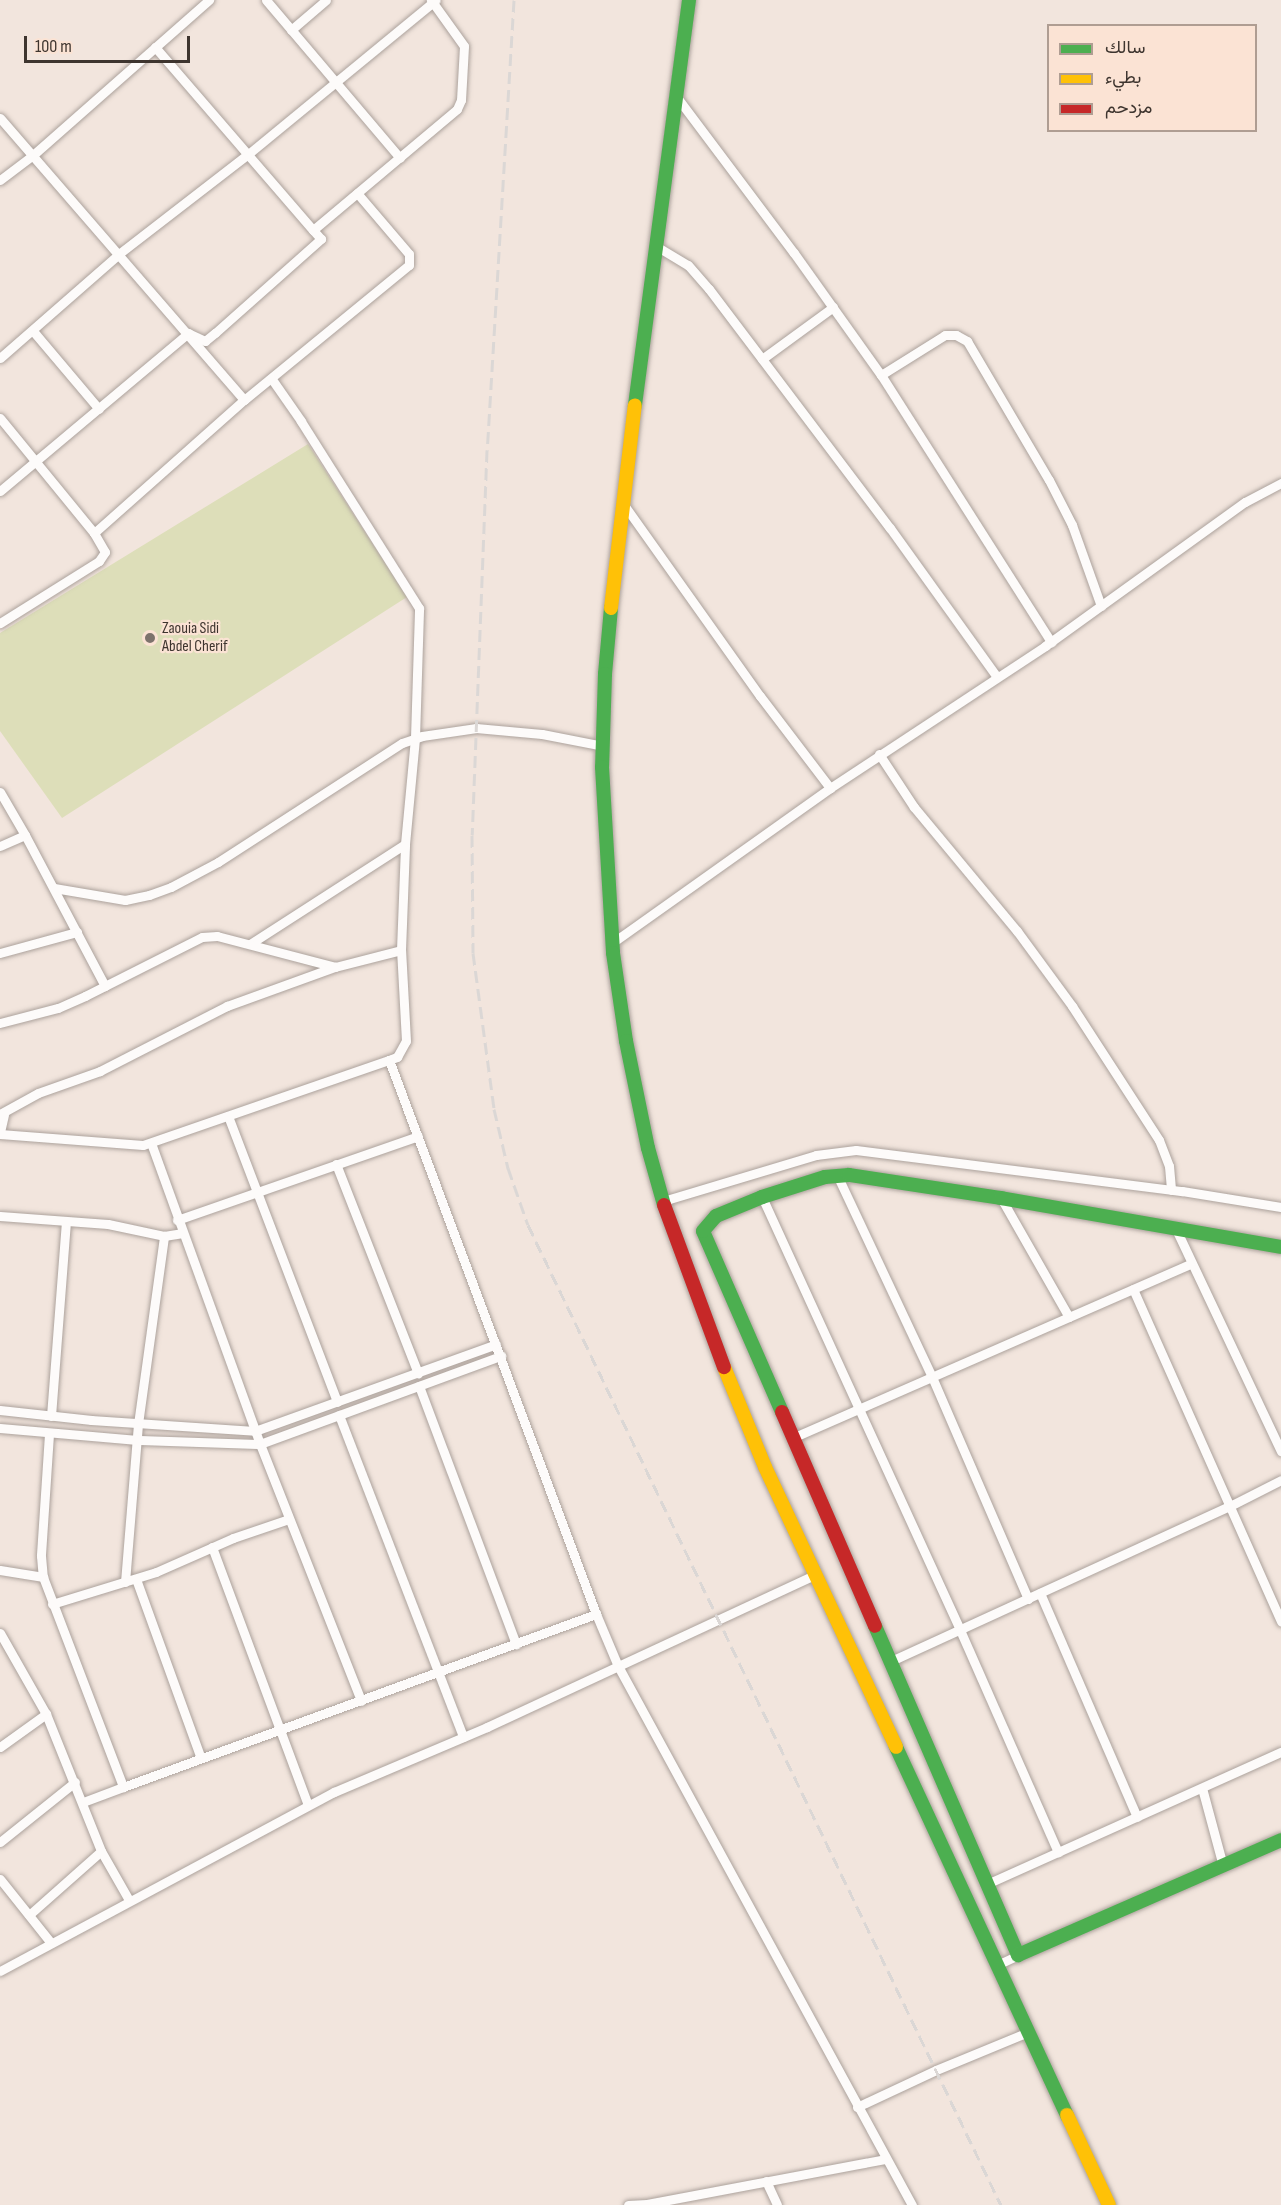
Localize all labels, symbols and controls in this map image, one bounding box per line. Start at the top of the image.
scale bar [27,24,194,62]
legend [1047,24,1257,132]
text: 100 m [35,36,72,57]
text: سالك [1105,37,1145,58]
text: بطيء [1105,67,1141,88]
text: مزدحم [1105,97,1152,118]
place label: Zaouia Sidi Abdel Cherif [162,619,228,657]
marker: Zaouia Sidi Abdel Cherif [143,631,157,645]

